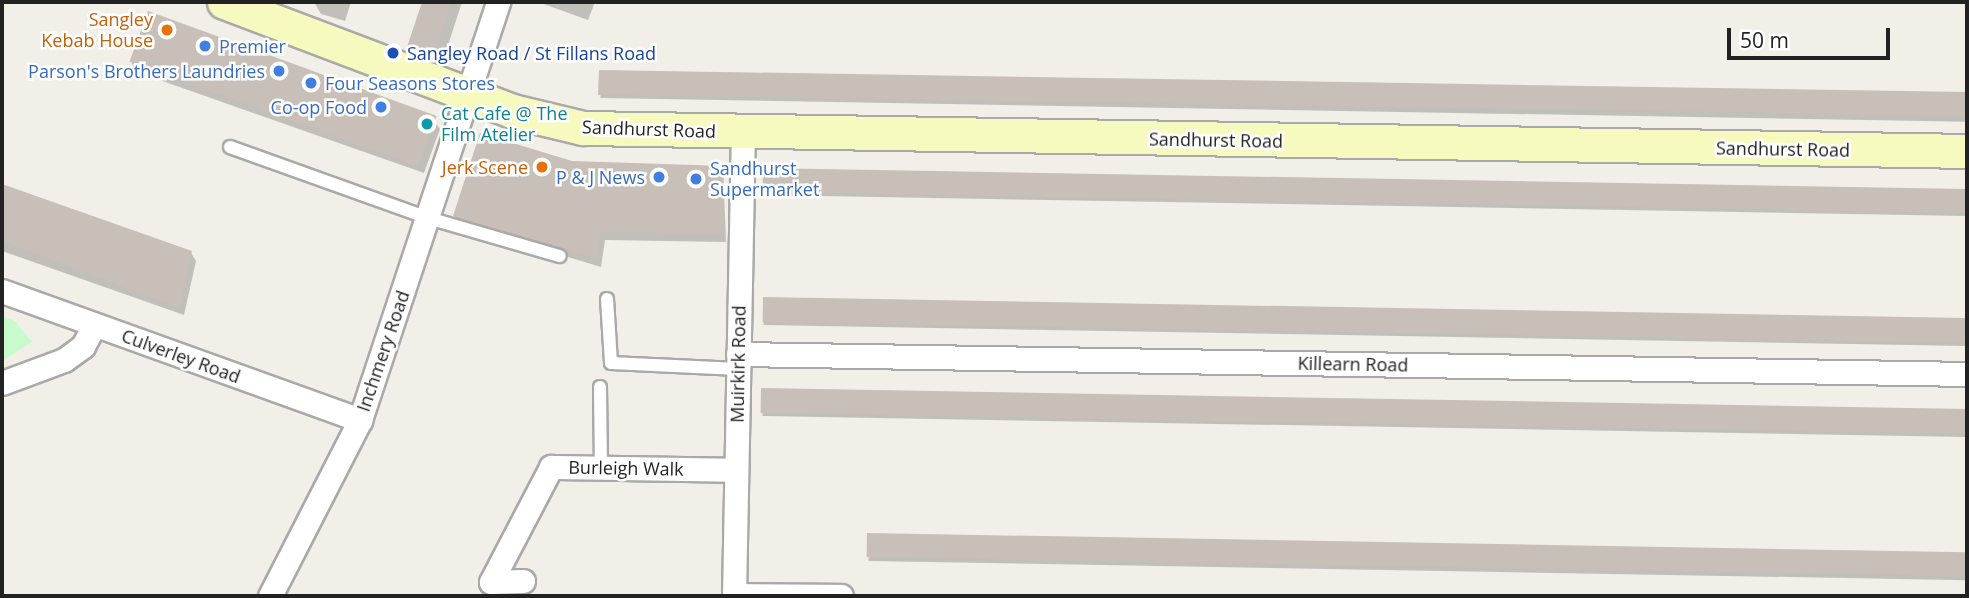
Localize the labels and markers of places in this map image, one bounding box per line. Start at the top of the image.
place label: Sangley Kebab House [41,9,153,52]
marker: Sangley Kebab House [159,22,175,38]
place label: Premier [219,35,286,57]
marker: Premier [197,38,213,54]
place label: Sangley Road / St Fillans Road [407,42,656,64]
marker: Sangley Road / St Fillans Road [385,45,401,61]
place label: Parson's Brothers Laundries [28,60,265,82]
marker: Parson's Brothers Laundries [271,63,287,79]
place label: Four Seasons Stores [325,72,495,94]
marker: Four Seasons Stores [303,75,319,91]
place label: Co-op Food [271,96,367,118]
marker: Co-op Food [373,99,389,115]
place label: Cat Cafe @ The Film Atelier [441,103,567,146]
marker: Cat Cafe @ The Film Atelier [419,116,435,132]
place label: Jerk Scene [442,156,528,178]
place label: Sandhurst Supermarket [710,158,819,200]
marker: Jerk Scene [534,159,550,175]
place label: P & J News [556,166,645,188]
marker: P & J News [651,169,667,185]
marker: Sandhurst Supermarket [688,171,704,187]

